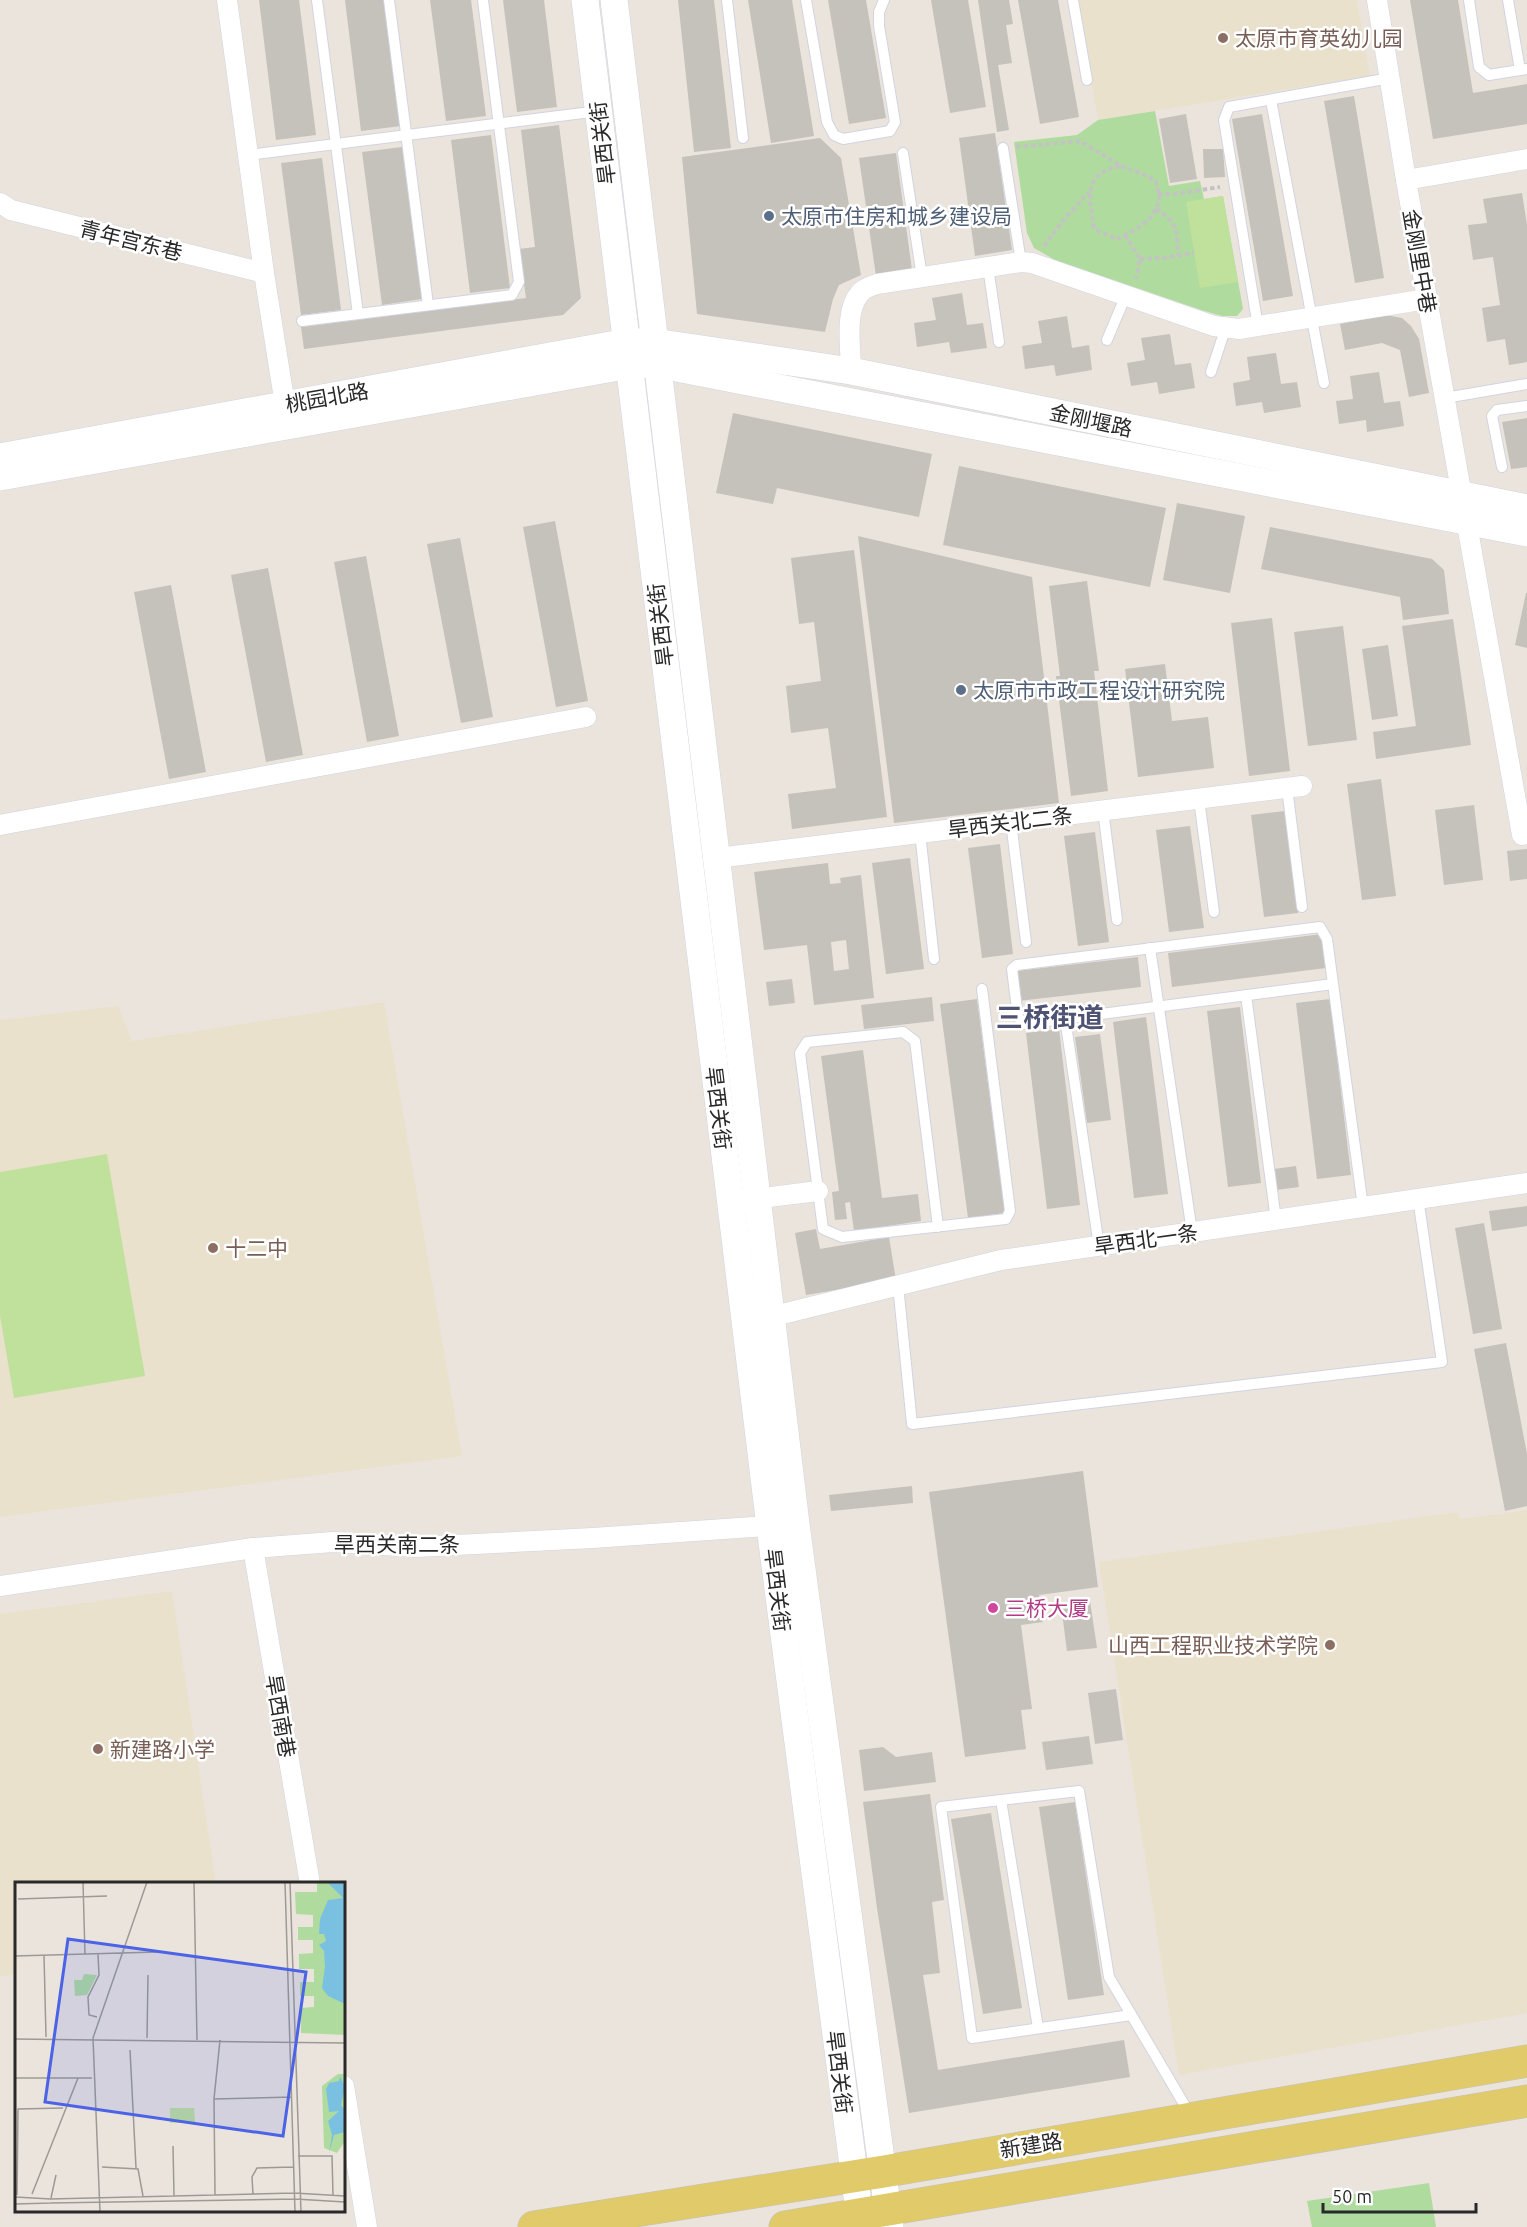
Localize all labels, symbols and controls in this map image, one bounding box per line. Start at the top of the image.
place label: 太原市育英幼儿园 [1235,26,1403,50]
marker: 太原市育英幼儿园 [1216,31,1230,45]
street label: 旱西关街 [585,100,619,186]
place label: 太原市住房和城乡建设局 [781,204,1012,228]
street label: 金刚里中巷 [1399,207,1441,315]
marker: 太原市住房和城乡建设局 [762,209,776,223]
street label: 青年宫东巷 [77,216,185,264]
street label: 桃园北路 [284,378,370,416]
street label: 金刚堰路 [1047,400,1135,440]
street label: 旱西关街 [643,582,677,668]
place label: 太原市市政工程设计研究院 [973,678,1225,702]
marker: 太原市市政工程设计研究院 [954,683,968,697]
street label: 旱西关北二条 [946,802,1074,842]
district label: 三桥街道 [996,1002,1104,1032]
street label: 旱西关街 [702,1065,736,1151]
street label: 旱西北一条 [1092,1220,1200,1258]
place label: 十二中 [225,1236,288,1260]
marker: 十二中 [206,1241,220,1255]
street label: 旱西关南二条 [334,1532,460,1556]
street label: 旱西关街 [761,1547,795,1633]
place label: 三桥大厦 [1005,1596,1089,1620]
marker: 三桥大厦 [986,1601,1000,1615]
place label: 山西工程职业技术学院 [1108,1633,1318,1657]
marker: 山西工程职业技术学院 [1323,1638,1337,1652]
street label: 旱西南巷 [262,1673,300,1759]
place label: 新建路小学 [110,1737,215,1761]
marker: 新建路小学 [91,1742,105,1756]
inset map [15,1882,345,2212]
street label: 旱西关街 [823,2029,857,2115]
street label: 新建路 [998,2128,1064,2162]
scale bar [1323,2176,1476,2214]
text: 50 m [1332,2186,1372,2206]

